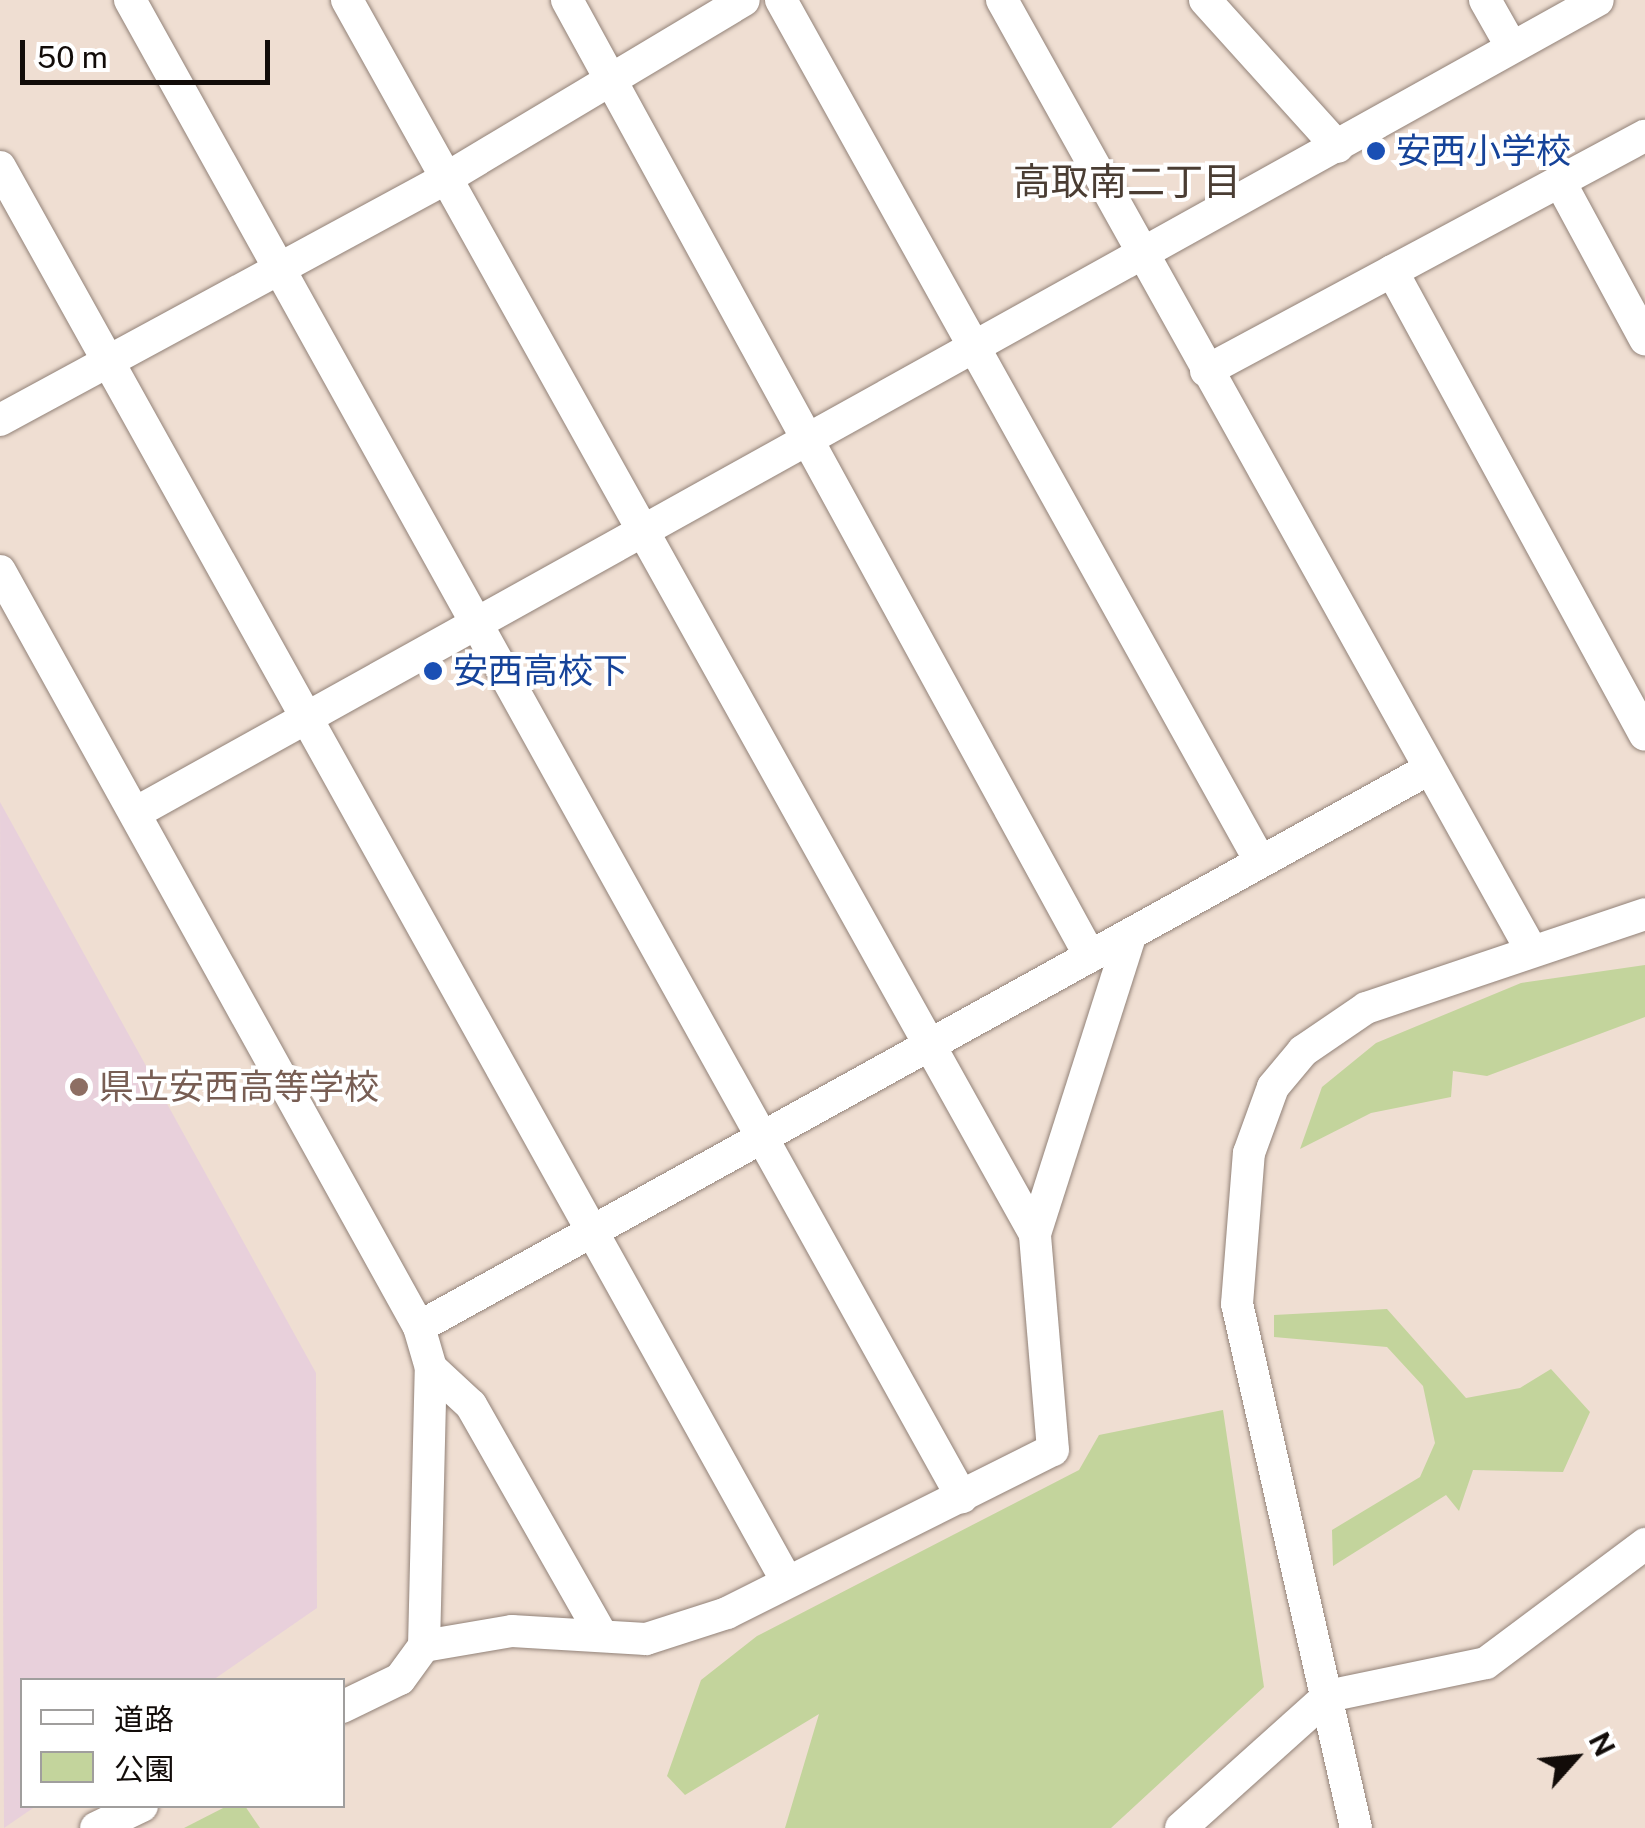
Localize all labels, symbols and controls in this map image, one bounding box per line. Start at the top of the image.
scale bar [25,20,275,82]
text: 50 m [37,39,108,75]
place label: 安西小学校 [1396,130,1571,172]
marker: 安西小学校 [1365,140,1387,162]
district label: 高取南二丁目 [1013,159,1241,205]
place label: 安西高校下 [453,650,628,692]
marker: 安西高校下 [422,660,444,682]
place label: 県立安西高等学校 [99,1066,379,1108]
marker: 県立安西高等学校 [68,1076,90,1098]
legend [20,1678,345,1808]
text: 道路 [114,1701,174,1737]
north arrow [1525,1708,1625,1808]
text: N [1583,1727,1622,1761]
text: 公園 [114,1751,174,1787]

